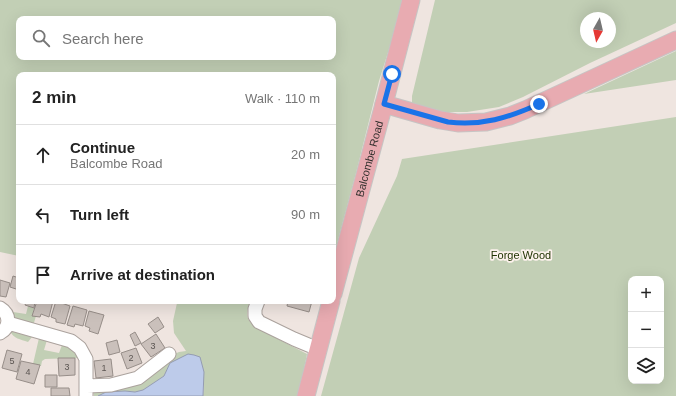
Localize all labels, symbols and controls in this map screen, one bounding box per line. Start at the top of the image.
north arrow [580,12,616,48]
search box [16,16,336,60]
icon: search [30,27,52,49]
text: Search here [62,30,144,47]
route start [383,65,401,83]
text: 2 min [32,88,76,107]
text: Walk · 110 m [245,91,320,106]
route end [530,95,548,113]
street label: Balcombe Road [353,119,385,198]
text: Continue [70,139,135,156]
icon: ahead [32,144,54,166]
text: 20 m [291,147,320,162]
text: Balcombe Road [70,156,163,171]
icon: left [32,204,54,226]
text: Turn left [70,206,129,223]
text: 90 m [291,207,320,222]
park label: Forge Wood [491,249,551,261]
icon: arrive [32,264,54,286]
text: Arrive at destination [70,266,215,283]
map controls [628,276,664,384]
button: + [628,276,664,312]
button: − [628,312,664,348]
house number: 3 [150,341,156,351]
button: layers [628,348,664,384]
house number: 2 [128,353,134,363]
house number: 5 [9,356,15,366]
house number: 3 [64,362,70,372]
house number: 1 [101,363,107,373]
house number: 4 [25,367,31,377]

